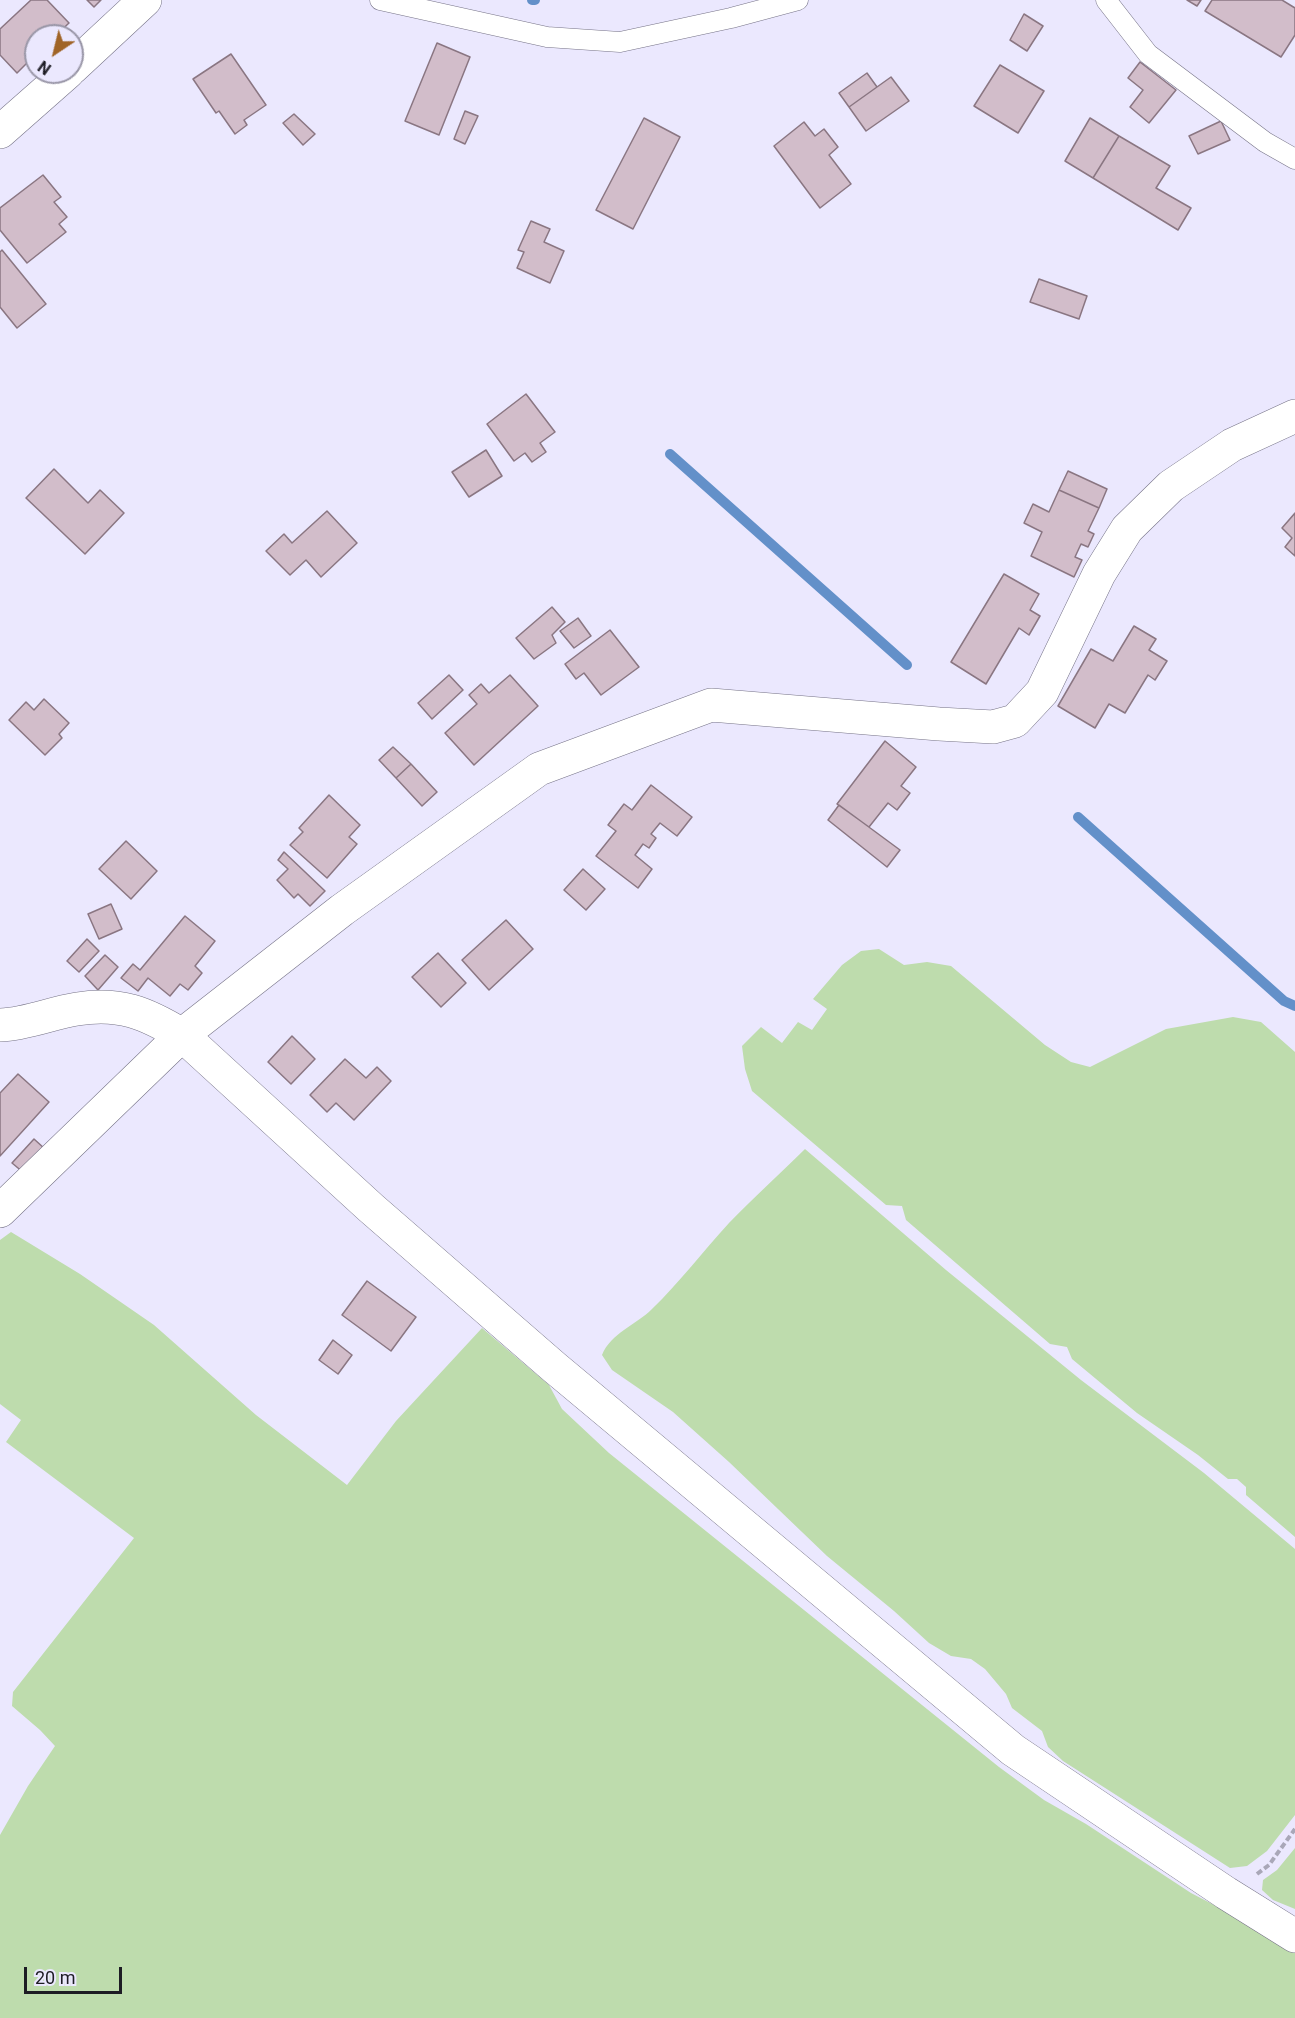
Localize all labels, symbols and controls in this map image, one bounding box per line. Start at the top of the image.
north arrow [24,24,84,84]
text: N [34,56,55,79]
scale bar [27,1955,124,1993]
text: 20 m [35,1967,75,1988]

